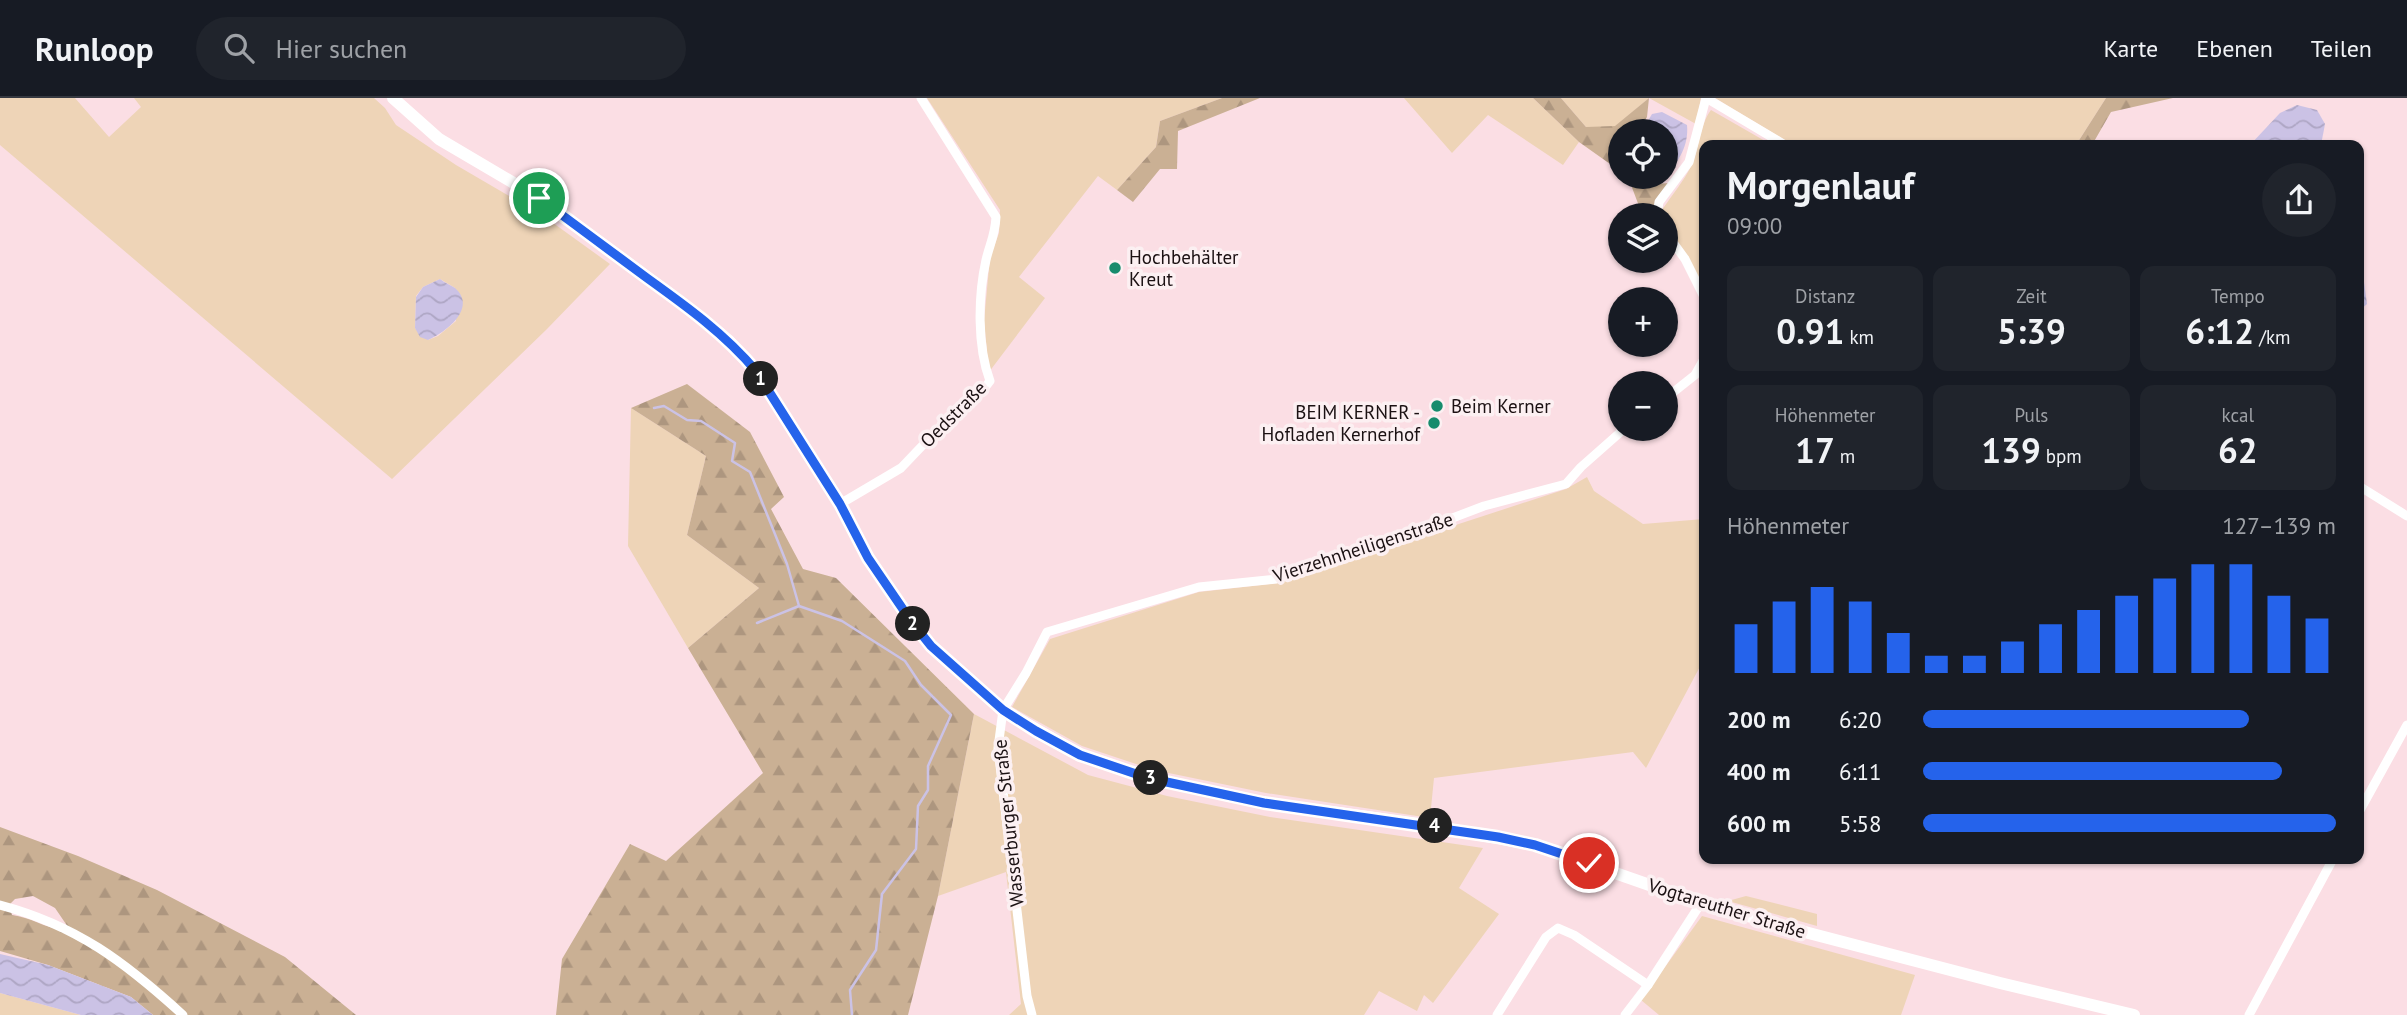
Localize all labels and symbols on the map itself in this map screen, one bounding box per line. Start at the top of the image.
pin [509,168,569,228]
place label: Hochbehälter Kreut [1129,245,1239,291]
marker: Hochbehälter Kreut [1107,260,1123,276]
pin: 1 [744,362,778,396]
street label: Oedstraße [915,376,991,452]
place label: Beim Kerner [1451,394,1551,418]
marker: Beim Kerner [1429,398,1445,414]
place label: BEIM KERNER - Hofladen Kernerhof [1262,400,1421,446]
marker: BEIM KERNER - Hofladen Kernerhof [1426,415,1442,431]
street label: Vierzehnheiligenstraße [1269,507,1456,588]
pin: 2 [895,606,930,642]
street label: Wasserburger Straße [987,738,1029,908]
pin: 3 [1134,760,1168,796]
pin: 4 [1418,808,1452,844]
pin [1559,833,1619,893]
street label: Vogtareuther Straße [1644,872,1809,943]

